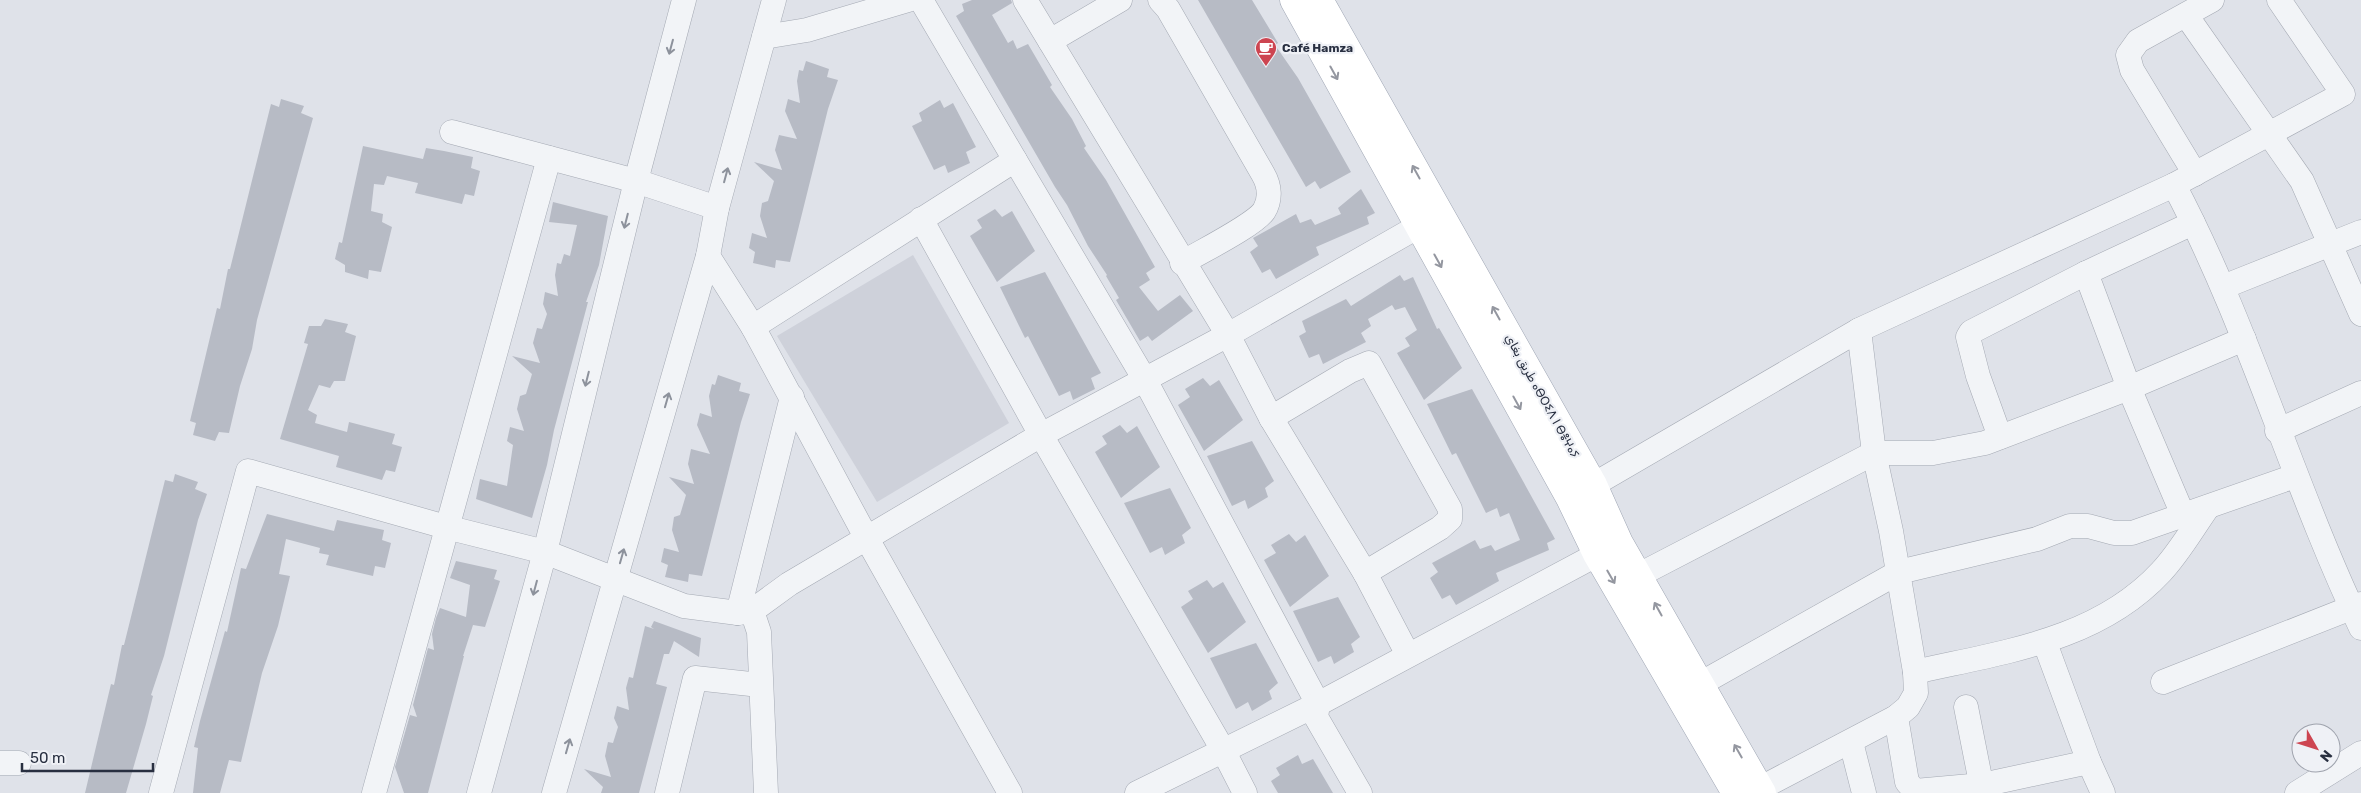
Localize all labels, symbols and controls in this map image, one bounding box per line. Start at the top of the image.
cafe icon: Café Hamza [1254,36,1278,67]
one-way arrow [666,39,676,55]
place label: Café Hamza [1282,41,1353,55]
one-way arrow [1330,66,1340,80]
one-way arrow [1411,165,1421,179]
one-way arrow [722,168,731,184]
one-way arrow [621,213,630,229]
one-way arrow [1434,254,1444,268]
one-way arrow [1491,306,1501,321]
street label: طريق بغاي ⴰⴱⵔⵉⴷ ⵏ ⴱⴻⵖⴰⵢ [1501,332,1582,461]
one-way arrow [582,371,591,387]
one-way arrow [662,392,672,408]
one-way arrow [1512,396,1522,411]
one-way arrow [617,549,627,565]
one-way arrow [1606,570,1616,584]
one-way arrow [530,579,539,595]
one-way arrow [1653,602,1663,617]
north arrow [2291,723,2341,773]
one-way arrow [563,739,573,755]
scale bar [22,740,154,772]
one-way arrow [1733,743,1743,758]
text: N [2316,747,2335,765]
text: 50 m [30,749,65,767]

